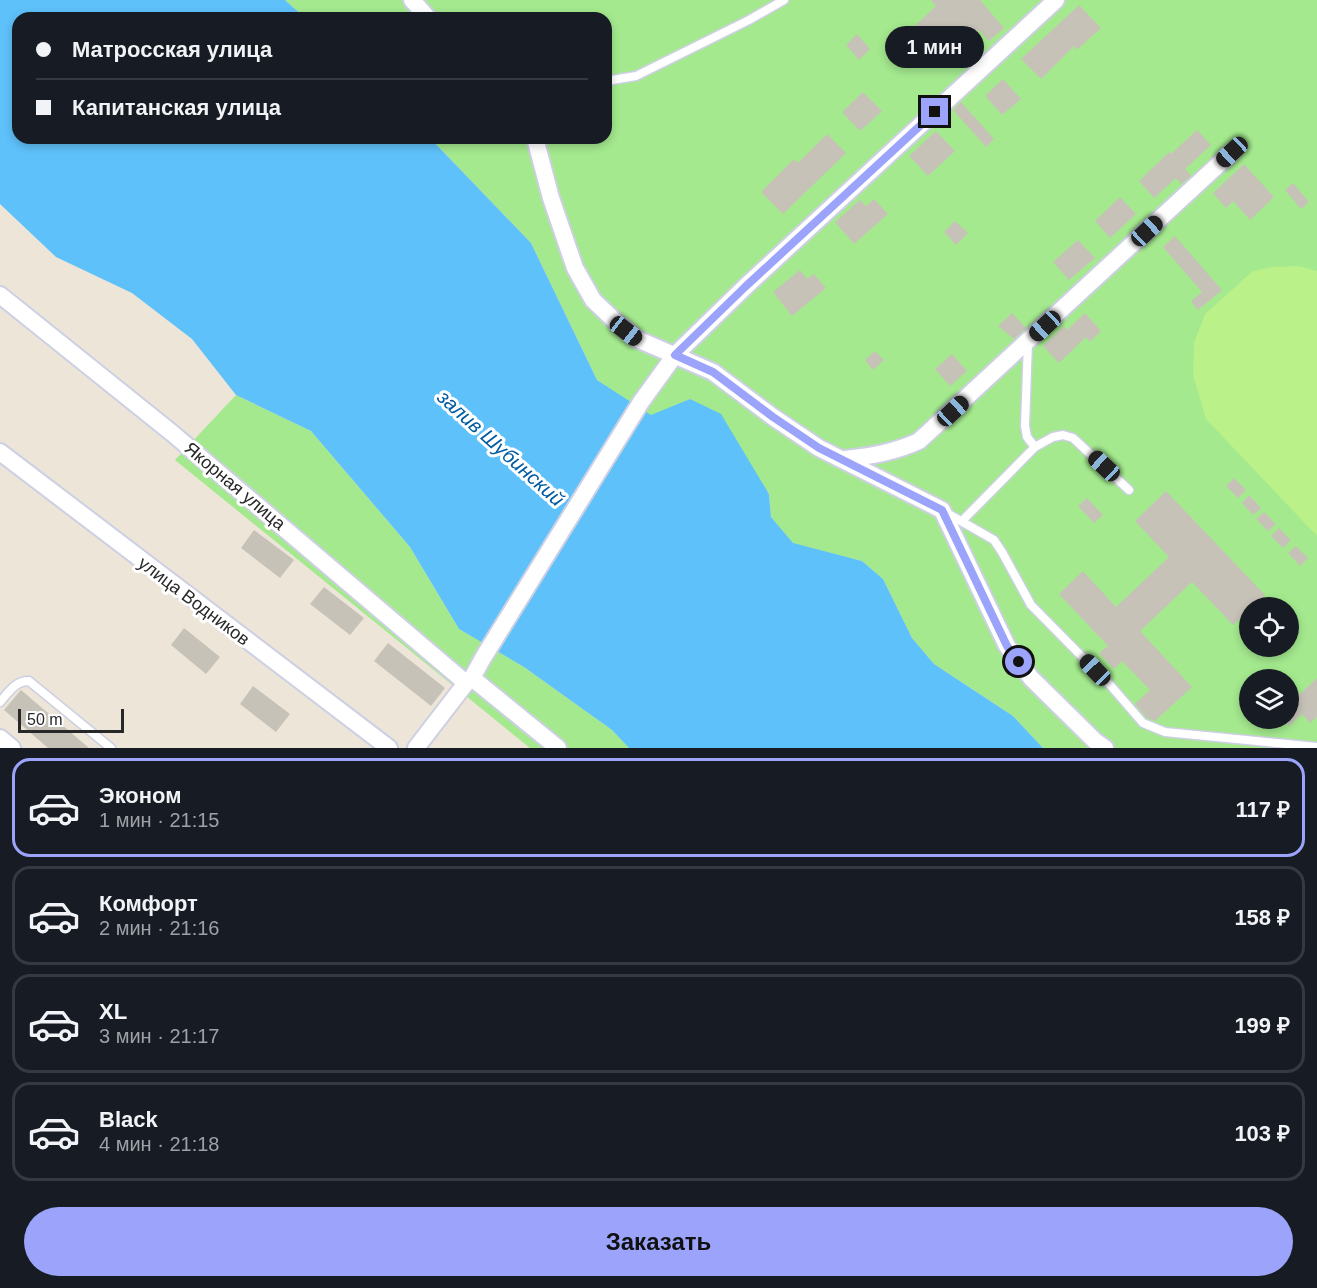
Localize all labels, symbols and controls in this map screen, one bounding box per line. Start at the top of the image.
callout: 1 мин [886,25,984,67]
text: 1 мин [907,36,962,58]
text: Матросская улица [72,37,272,62]
text: Капитанская улица [72,95,281,120]
route end [921,98,948,125]
car [1213,133,1251,171]
car [1128,212,1166,250]
car [1026,307,1064,345]
car [606,313,646,349]
water label: залив Шубинский [433,385,569,510]
car [934,392,972,430]
street label: Якорная улица [181,438,290,535]
car [1085,447,1123,485]
street label: улица Водников [134,553,254,649]
map controls [1239,597,1299,729]
button: locate [1239,597,1299,657]
route start [1005,648,1032,675]
car [1076,651,1114,689]
button: layers [1239,669,1299,729]
scale bar [18,706,124,734]
text: 50 m [27,711,63,728]
icon: car [27,781,81,835]
text: Эконом [99,783,182,808]
text: 117 ₽ [1236,797,1290,822]
text: 1 мин · 21:15 [99,809,219,831]
icon: car [27,889,81,943]
text: Комфорт [99,891,198,916]
text: 158 ₽ [1234,905,1290,930]
text: 2 мин · 21:16 [99,917,219,939]
icon: car [27,997,81,1051]
text: XL [99,999,127,1024]
text: 199 ₽ [1234,1013,1290,1038]
text: 3 мин · 21:17 [99,1025,219,1047]
icon: car [27,1105,81,1159]
text: Black [99,1107,158,1132]
text: 103 ₽ [1234,1121,1290,1146]
text: 4 мин · 21:18 [99,1133,219,1155]
button: Заказать [24,1207,1293,1276]

